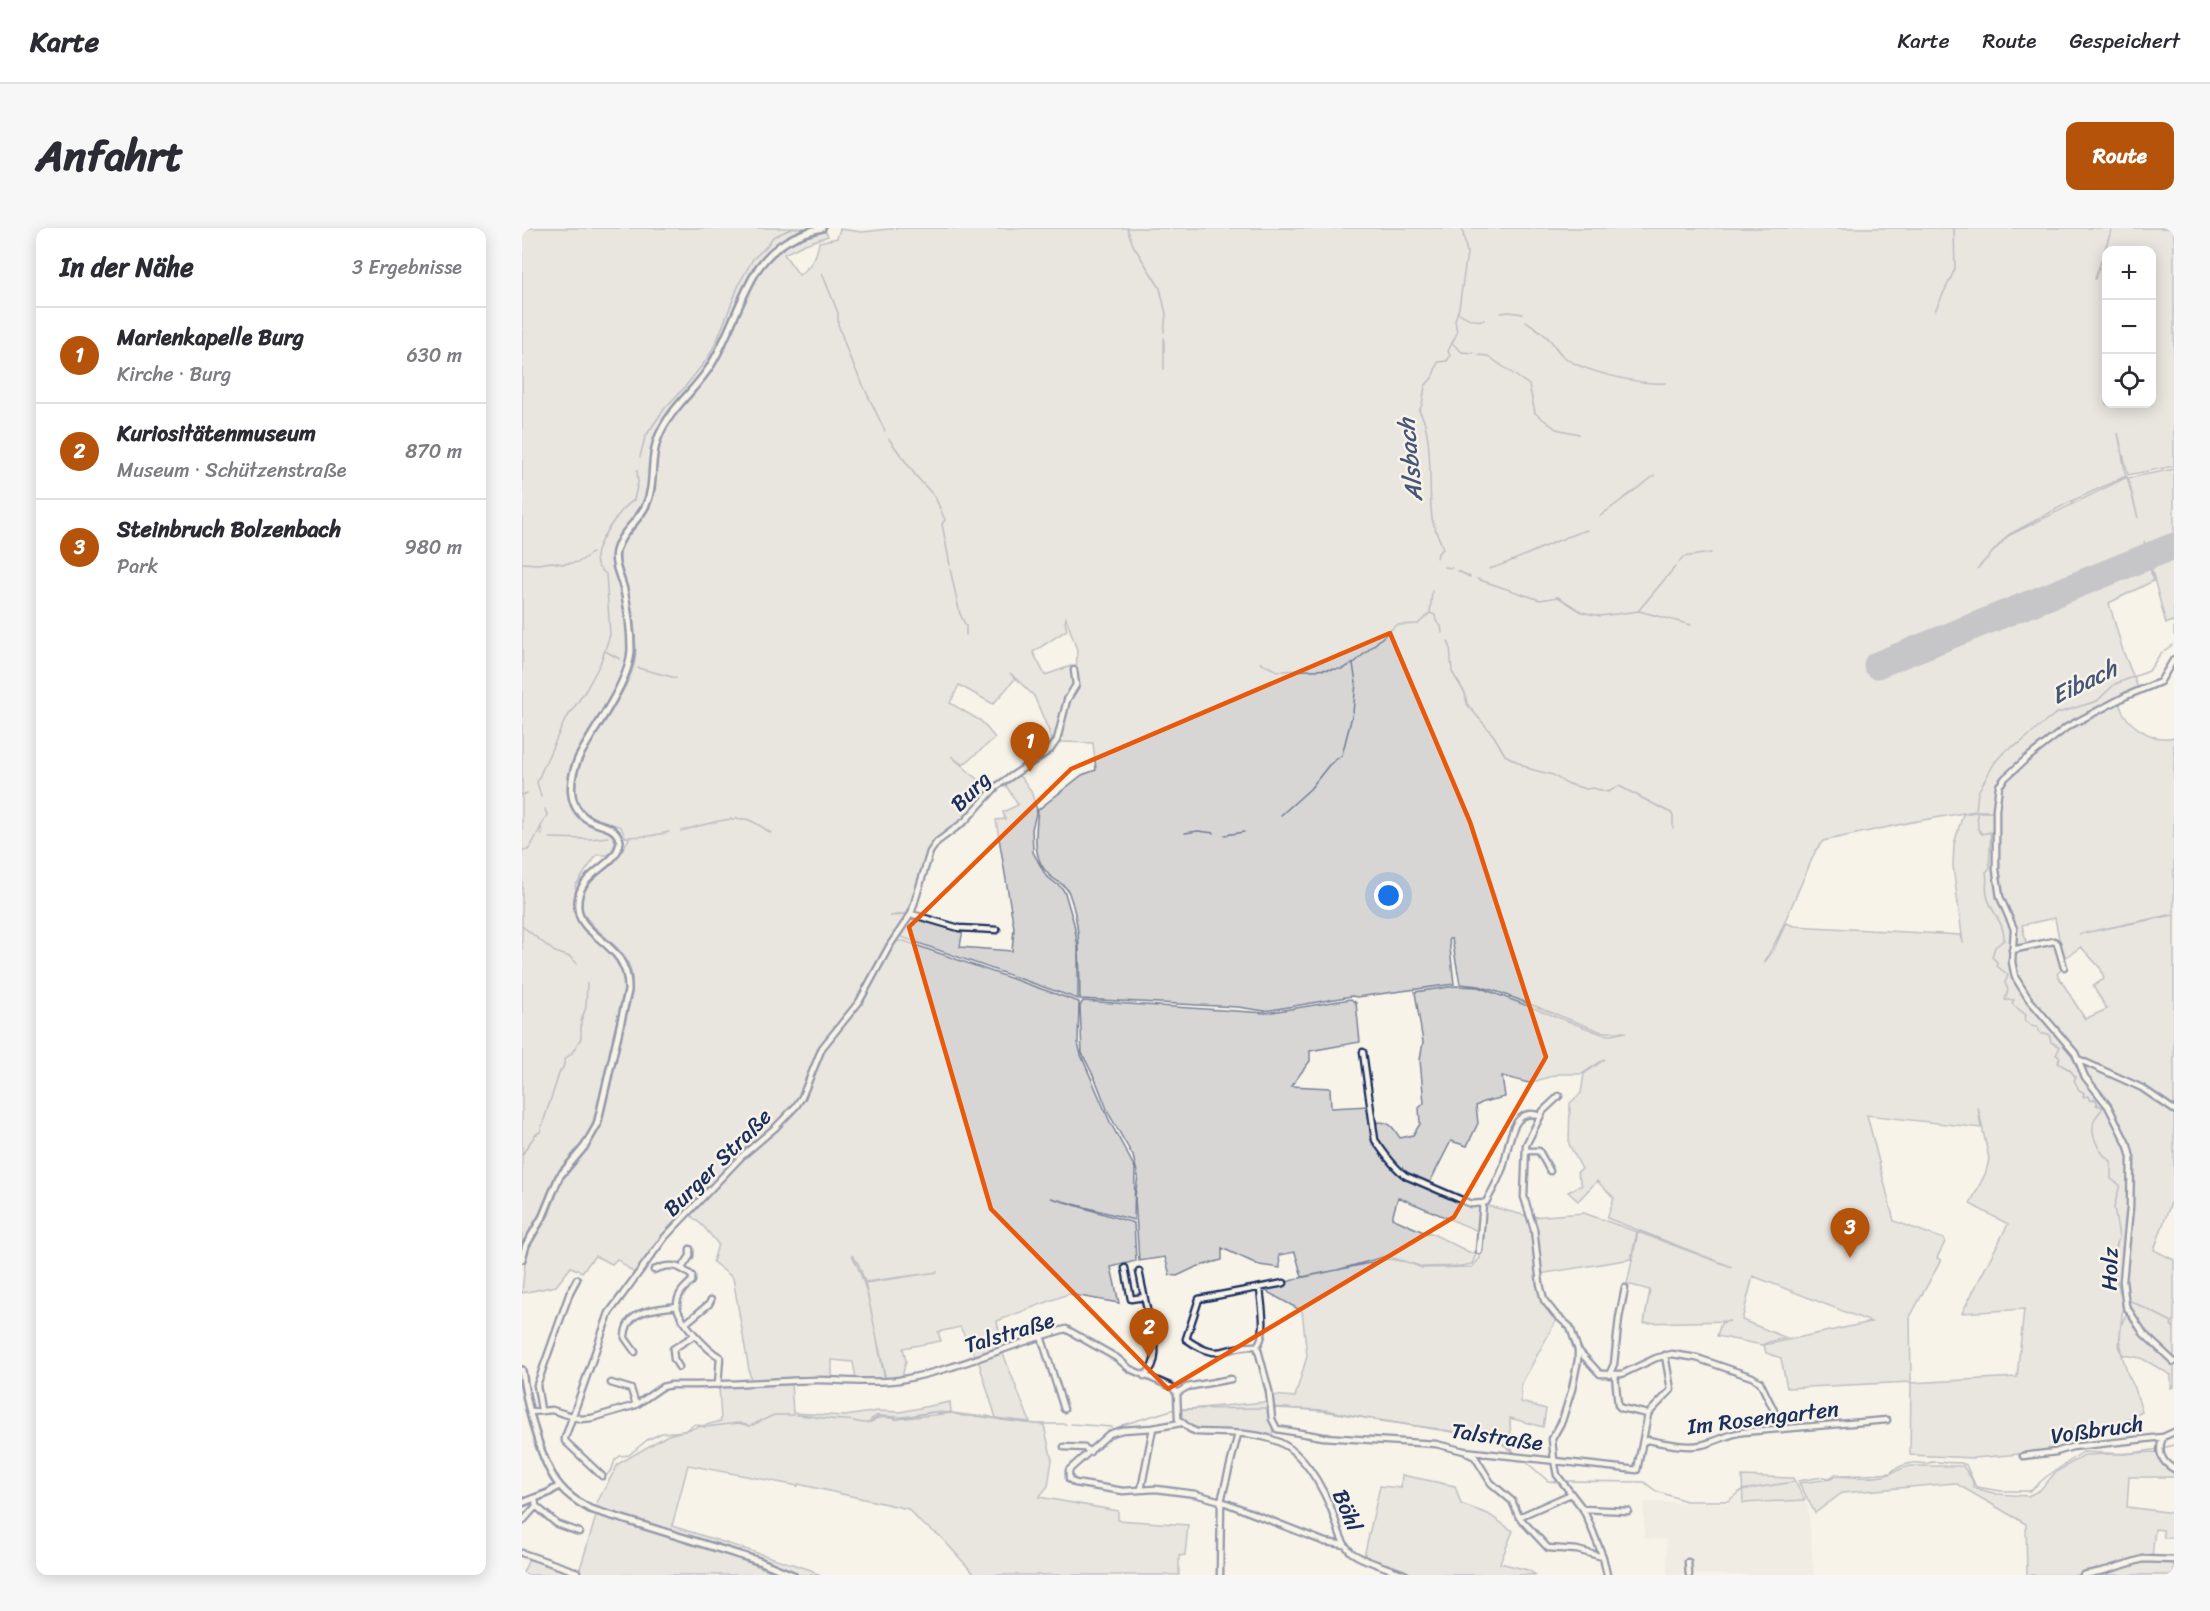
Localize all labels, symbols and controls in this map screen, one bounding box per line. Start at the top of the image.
text: Karte [30,17,99,66]
text: Karte [1898,22,1949,60]
text: Route [1982,22,2036,60]
text: Gespeichert [2069,22,2180,60]
text: Anfahrt [36,119,183,193]
button: Route [2066,122,2174,190]
text: In der Nähe [60,244,194,290]
map controls [2102,246,2156,408]
button: + [2102,246,2156,300]
text: 3 Ergebnisse [352,250,462,285]
button: − [2102,300,2156,354]
text: Marienkapelle Burg [117,318,304,357]
text: 1 [75,338,84,373]
text: 630 m [406,338,462,373]
button: locate [2102,354,2156,408]
text: Kirche · Burg [117,357,231,392]
text: Kuriositätenmuseum [117,414,316,453]
water label: Alsbach [1385,414,1435,504]
text: 2 [74,434,85,469]
text: 870 m [405,434,462,469]
text: Museum · Schützenstraße [117,453,346,488]
text: Steinbruch Bolzenbach [117,510,341,549]
text: 3 [74,530,85,565]
text: 980 m [404,530,462,565]
text: Park [117,549,158,584]
water label: Eibach [2043,647,2127,716]
pin: 1 [1010,722,1050,772]
street label: Burg [940,761,1000,821]
your location [1374,881,1403,910]
street label: Burger Straße [653,1098,781,1226]
pin: 3 [1830,1208,1870,1258]
street label: Holz [2090,1246,2129,1291]
street label: Talstraße [959,1300,1059,1365]
pin: 2 [1130,1308,1168,1358]
street label: Im Rosengarten [1684,1389,1841,1446]
street label: Voßbruch [2048,1404,2146,1455]
street label: Talstraße [1448,1411,1546,1462]
street label: Böhl [1321,1483,1374,1538]

